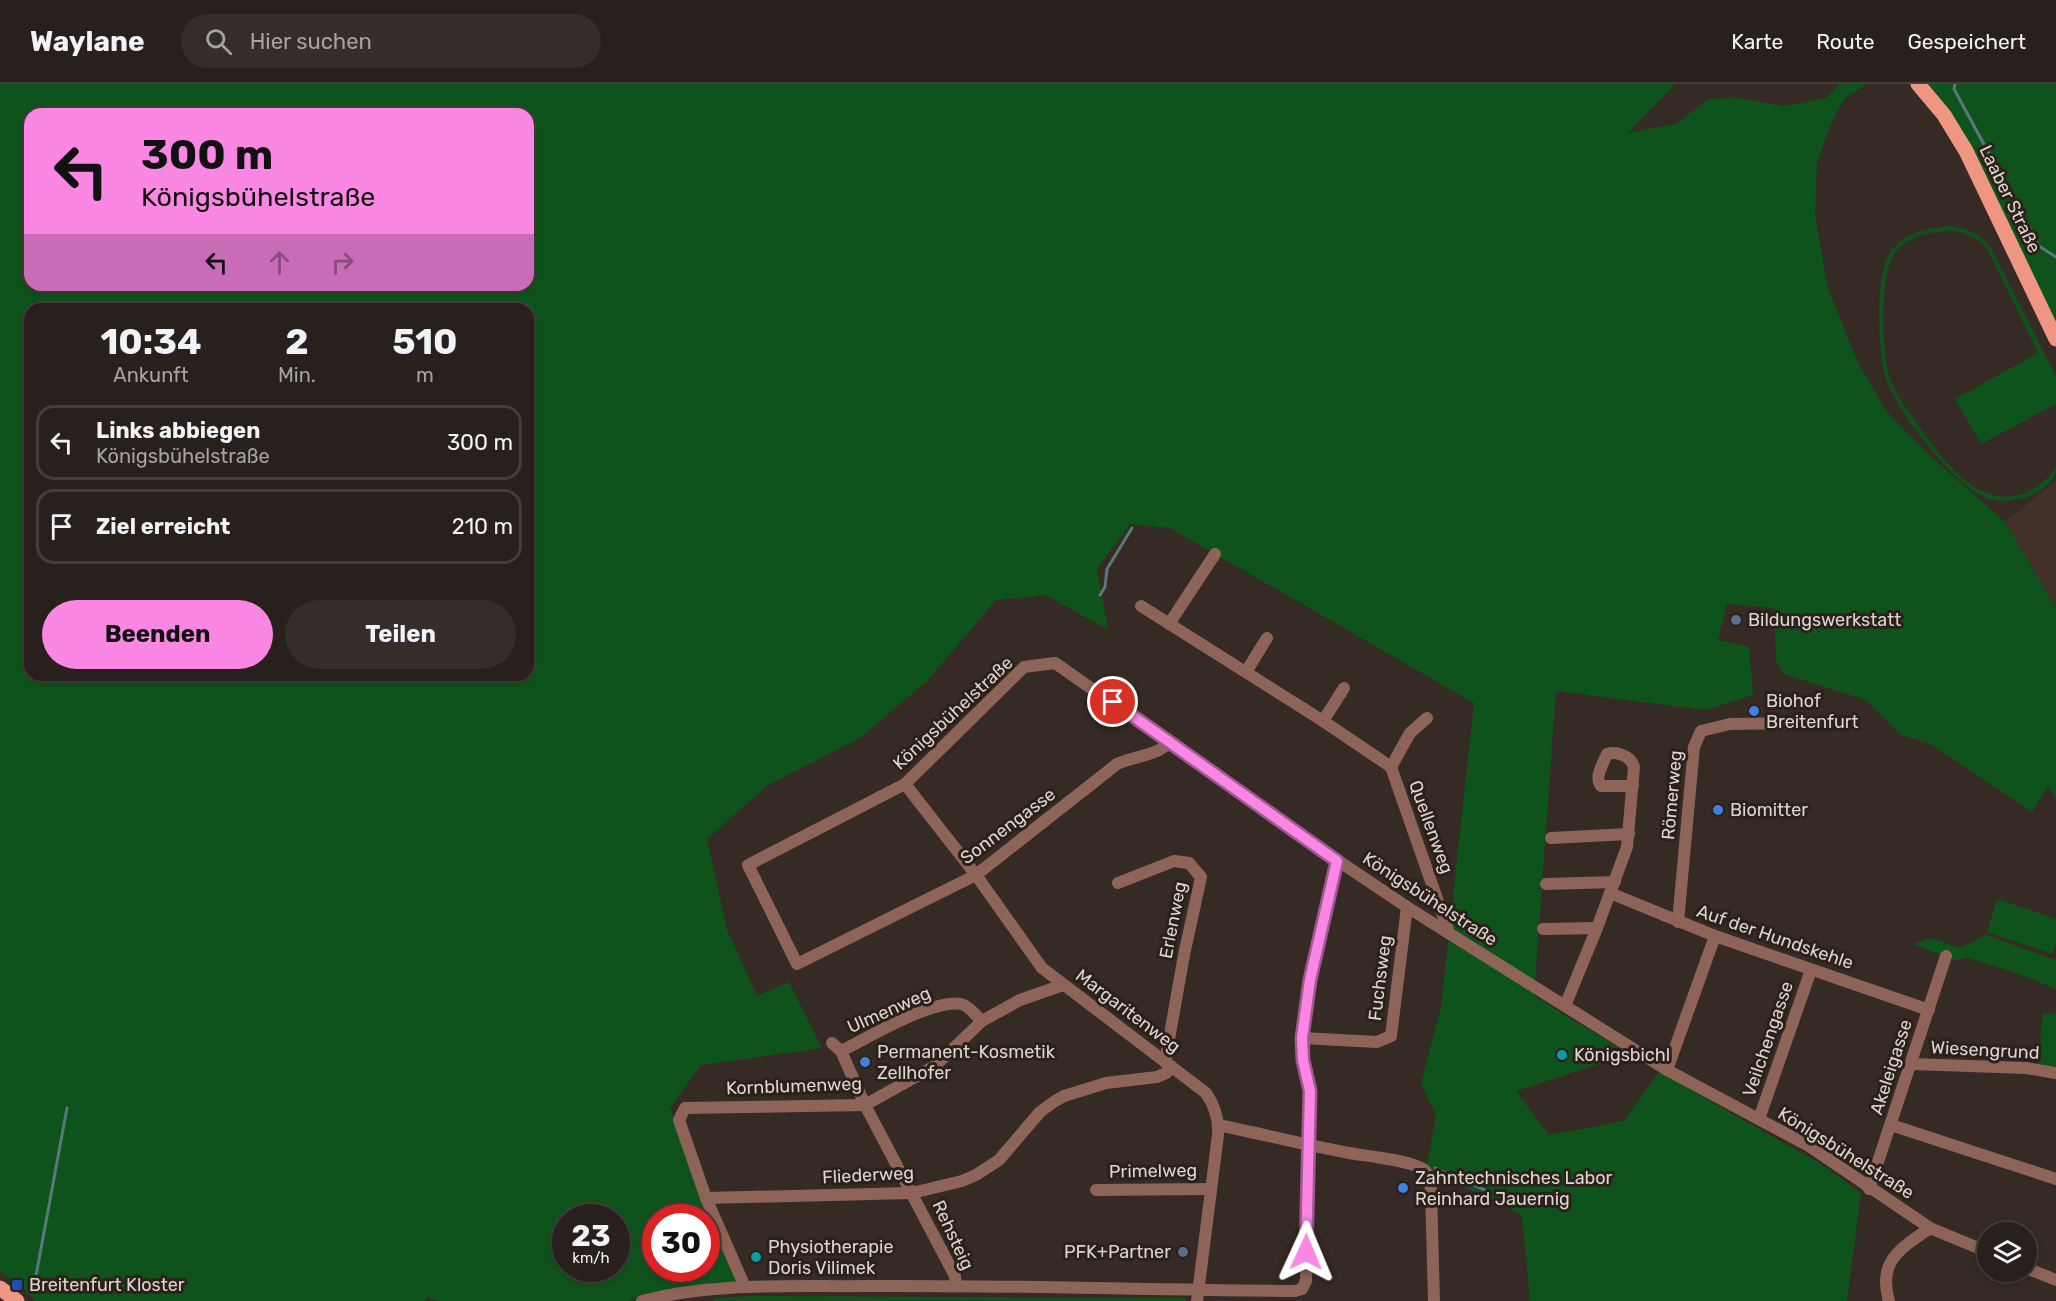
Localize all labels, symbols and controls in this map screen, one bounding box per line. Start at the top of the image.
search box [181,14,601,68]
text: Waylane [30,25,145,58]
icon: search [202,25,235,58]
text: Hier suchen [250,28,372,55]
text: Karte [1731,29,1783,54]
text: Route [1816,29,1875,54]
text: Gespeichert [1908,29,2026,54]
text: 300 m [141,130,273,180]
icon: left [42,132,120,210]
street label: Laaber Straße [1974,142,2046,256]
text: Königsbühelstraße [141,181,375,213]
icon: left [200,246,233,279]
icon: ahead [263,246,296,279]
icon: right [326,246,359,279]
text: 10:34 [100,320,202,363]
text: 2 [285,320,309,363]
text: 510 [392,320,458,363]
text: Ankunft [113,363,189,387]
text: Min. [278,363,316,387]
text: m [416,363,434,387]
text: Links abbiegen [96,417,260,444]
icon: left [45,426,78,459]
text: 300 m [447,429,513,456]
text: Königsbühelstraße [96,444,270,468]
icon: arrive [45,510,78,543]
text: Ziel erreicht [96,513,230,540]
text: 210 m [452,513,513,540]
button: Beenden [42,600,273,669]
button: Teilen [285,600,516,669]
place label: Bildungswerkstatt [1748,609,1901,631]
marker: Bildungswerkstatt [1729,613,1743,627]
street label: Königsbühelstraße [888,652,1018,774]
pin [1087,676,1138,727]
icon: arrive [1096,685,1129,718]
place label: Biohof Breitenfurt [1766,690,1859,733]
marker: Biohof Breitenfurt [1747,704,1761,718]
street label: Römerweg [1657,749,1687,841]
street label: Quellenweg [1404,777,1458,877]
street label: Sonnengasse [956,783,1060,869]
place label: Biomitter [1730,799,1808,821]
marker: Biomitter [1711,803,1725,817]
street label: Königsbühelstraße [1358,847,1502,951]
street label: Erlenweg [1155,880,1191,960]
street label: Auf der Hundskehle [1694,900,1856,974]
street label: Fuchsweg [1364,934,1396,1022]
street label: Margaritenweg [1071,964,1185,1058]
street label: Veilchengasse [1738,978,1798,1100]
street label: Ulmenweg [844,982,934,1038]
street label: Akeleigasse [1865,1017,1917,1117]
street label: Wiesengrund [1930,1036,2040,1064]
place label: Permanent-Kosmetik Zellhofer [877,1041,1056,1084]
place label: Königsbichl [1574,1044,1670,1066]
marker: Königsbichl [1555,1048,1569,1062]
marker: Permanent-Kosmetik Zellhofer [858,1055,872,1069]
street label: Kornblumenweg [726,1073,862,1099]
street label: Königsbühelstraße [1774,1102,1918,1204]
street label: Primelweg [1109,1159,1197,1183]
street label: Fliederweg [822,1162,914,1188]
place label: Zahntechnisches Labor Reinhard Jauernig [1415,1167,1613,1210]
marker: Zahntechnisches Labor Reinhard Jauernig [1396,1181,1410,1195]
street label: Rehsteig [927,1197,979,1273]
speed limit sign: 30 [642,1204,720,1282]
text: 23 [571,1218,611,1254]
position arrow [1274,1220,1338,1284]
map controls [1977,1222,2037,1282]
button: layers [1977,1222,2037,1282]
place label: Physiotherapie Doris Vilimek [768,1236,894,1279]
place label: PFK+Partner [1064,1241,1171,1263]
marker: PFK+Partner [1176,1245,1190,1259]
text: km/h [572,1249,610,1267]
marker: Physiotherapie Doris Vilimek [749,1250,763,1264]
place label: Breitenfurt Kloster [29,1274,185,1296]
marker: Breitenfurt Kloster [10,1278,24,1292]

